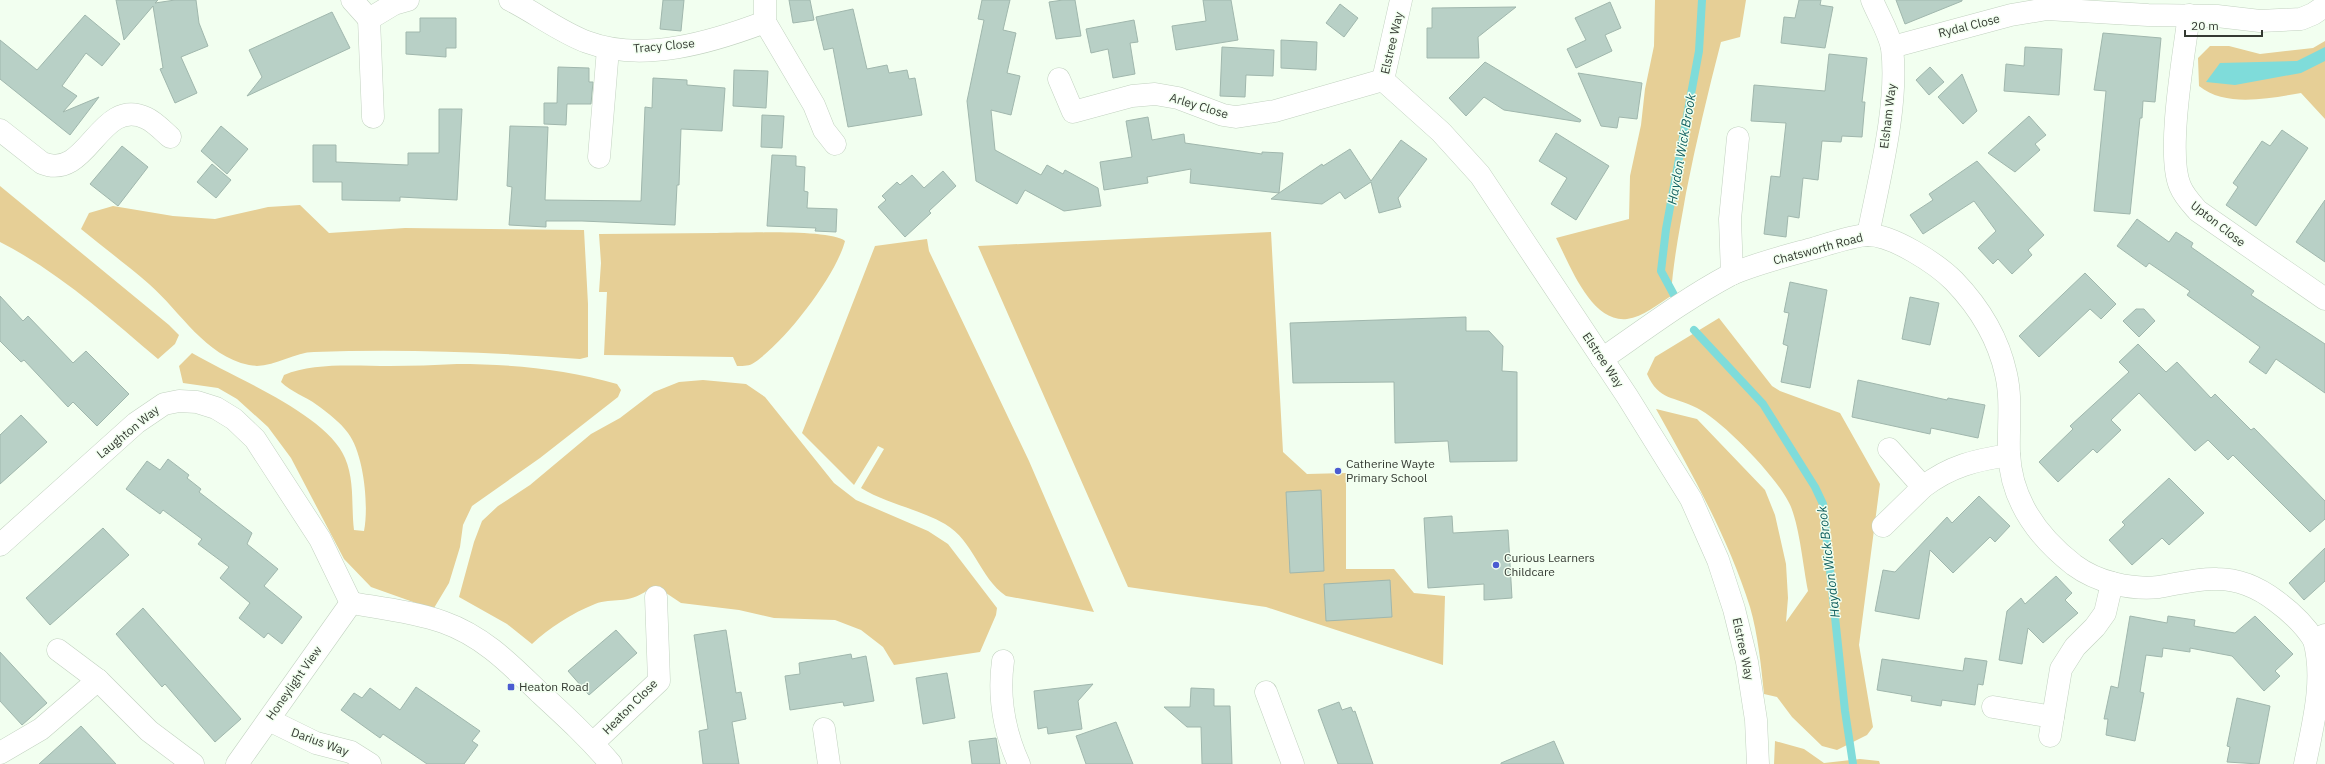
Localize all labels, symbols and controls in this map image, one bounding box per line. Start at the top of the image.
street label: Elstree Way [1377,10,1406,76]
street label: Rydal Close [1937,11,2002,40]
scale bar [2185,12,2262,38]
text: 20 m [2191,18,2219,33]
street label: Tracy Close [633,35,696,56]
street label: Elsham Way [1876,82,1899,149]
street label: Arley Close [1168,89,1231,122]
water label: Haydon Wick Brook [1663,92,1700,206]
street label: Upton Close [2188,198,2249,250]
street label: Chatsworth Road [1771,229,1864,268]
street label: Elstree Way [1579,329,1627,390]
street label: Laughton Way [94,402,162,461]
place label: Catherine Wayte Primary School [1346,456,1435,485]
marker: Catherine Wayte Primary School [1333,466,1343,476]
water label: Haydon Wick Brook [1813,505,1844,619]
place label: Curious Learners Childcare [1504,550,1595,579]
marker: Curious Learners Childcare [1491,560,1501,570]
street label: Elstree Way [1730,616,1757,682]
street label: Honeylight View [262,643,325,723]
street label: Heaton Close [599,676,661,737]
place label: Heaton Road [519,679,589,694]
marker: Heaton Road [506,682,516,692]
street label: Darius Way [289,724,351,759]

